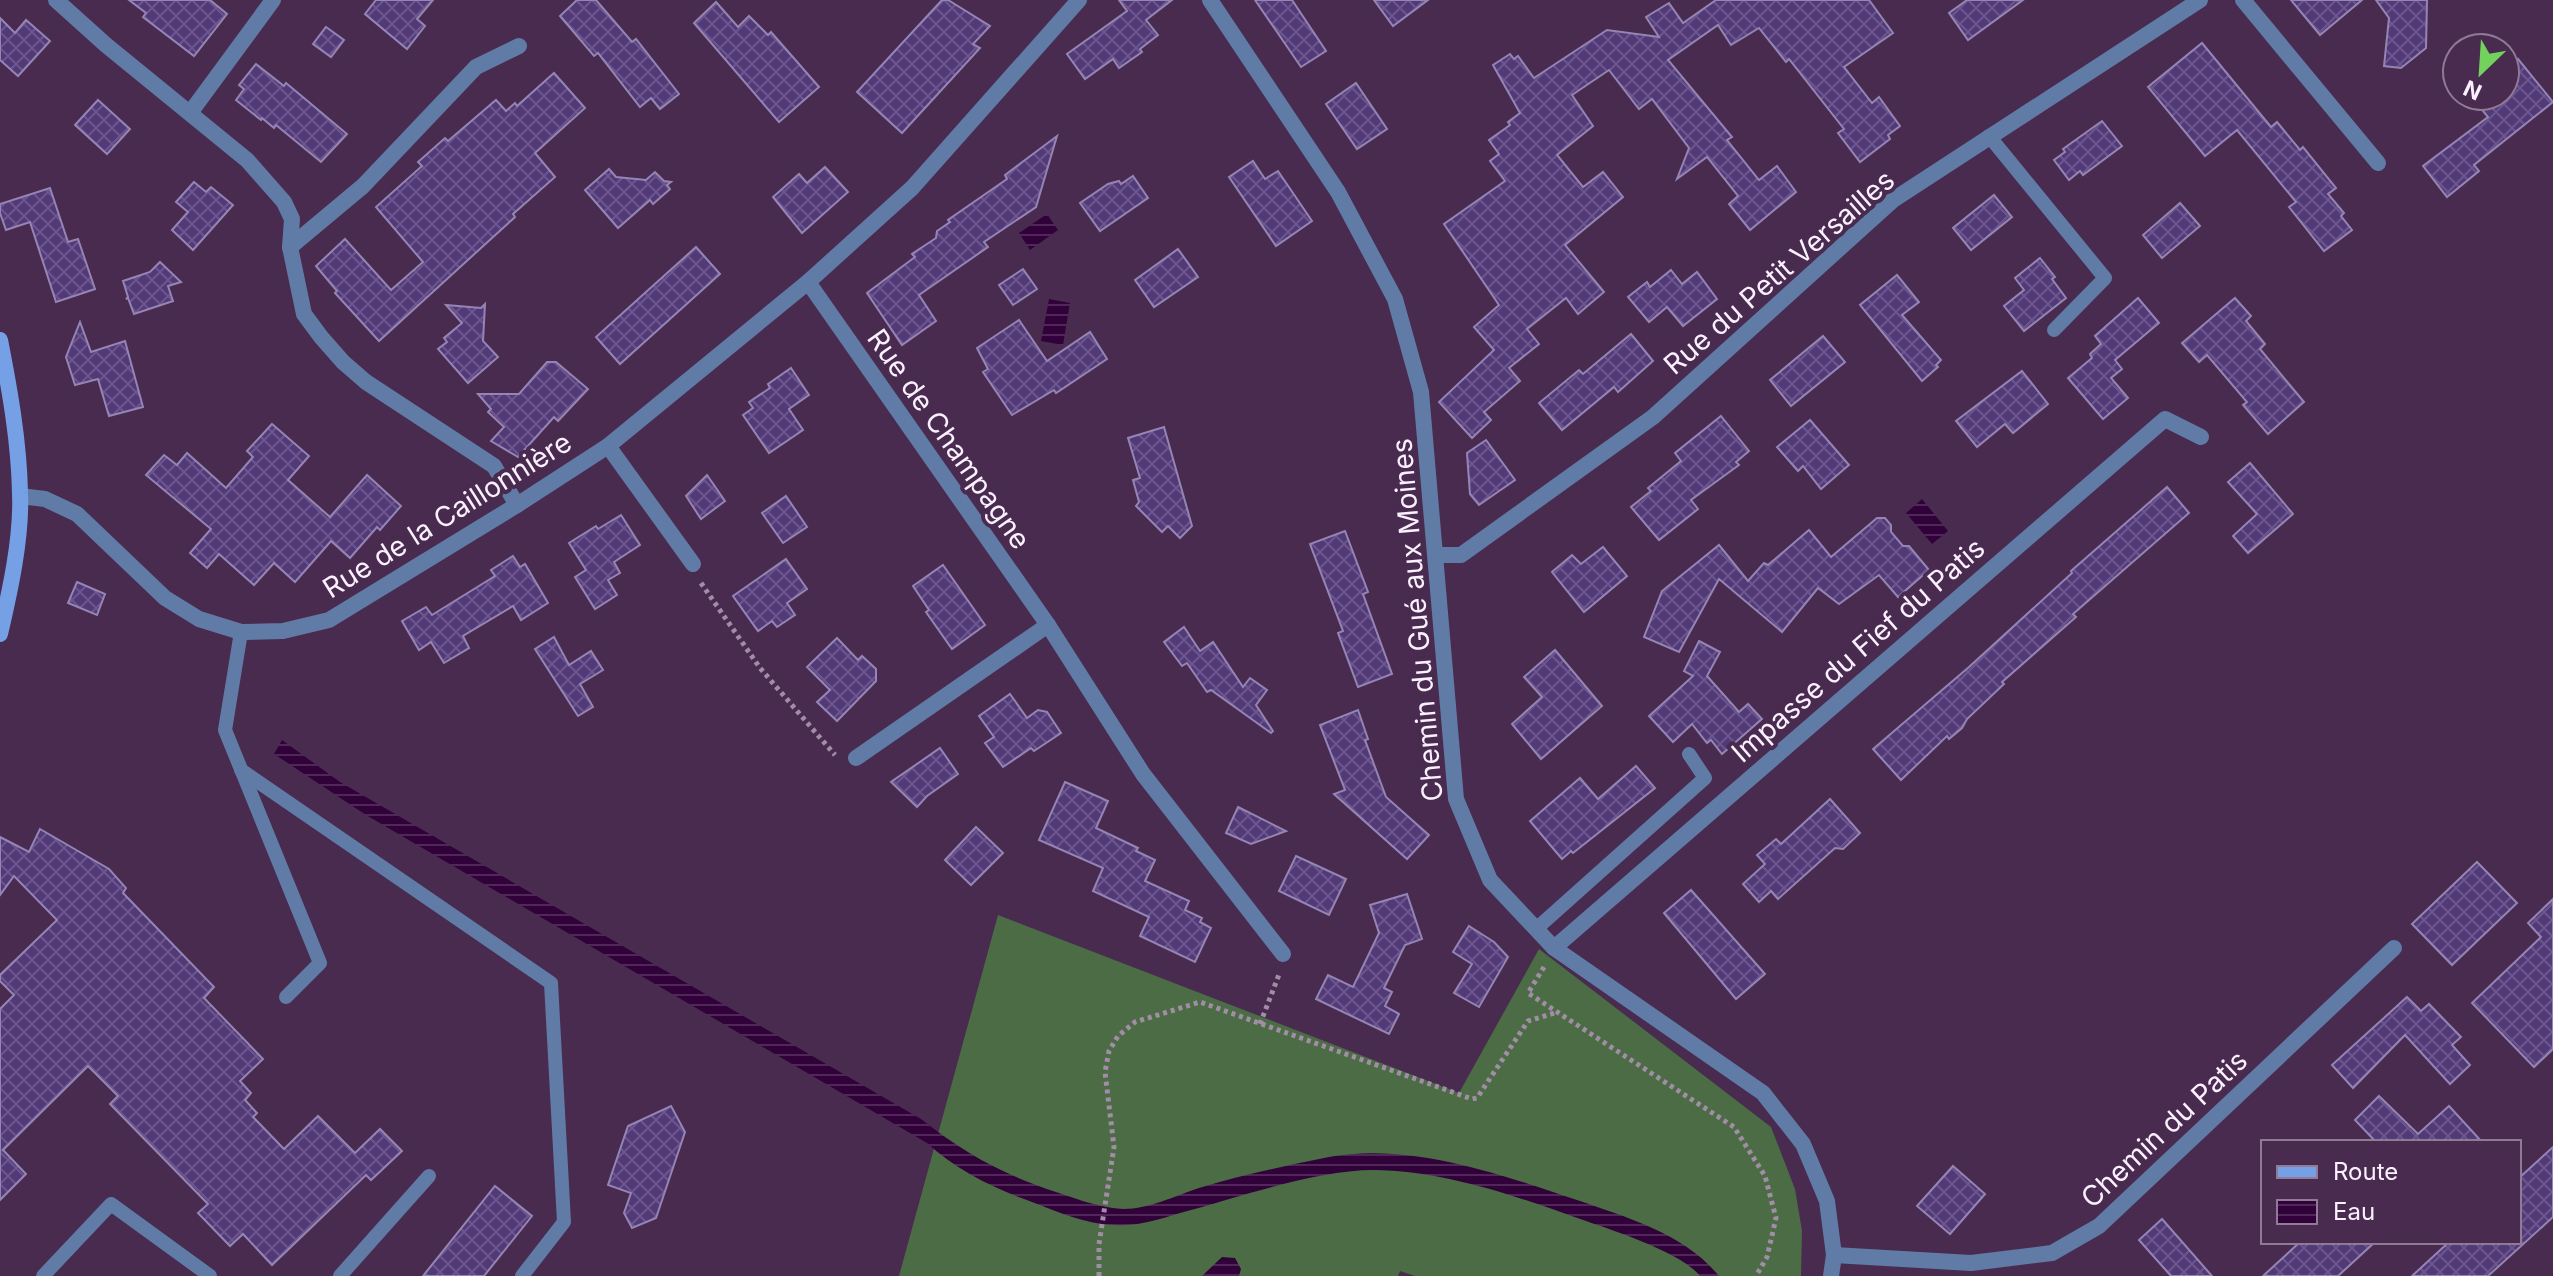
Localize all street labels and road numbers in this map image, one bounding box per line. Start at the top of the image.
street label: Rue du Petit Versailles [1657,163,1901,381]
street label: Rue de Champagne [860,323,1038,555]
street label: Rue de la Caillonnière [317,425,577,605]
street label: Chemin du Gué aux Moines [1384,437,1450,803]
street label: Impasse du Fief du Patis [1724,531,1992,769]
street label: Chemin du Patis [2074,1043,2254,1215]

